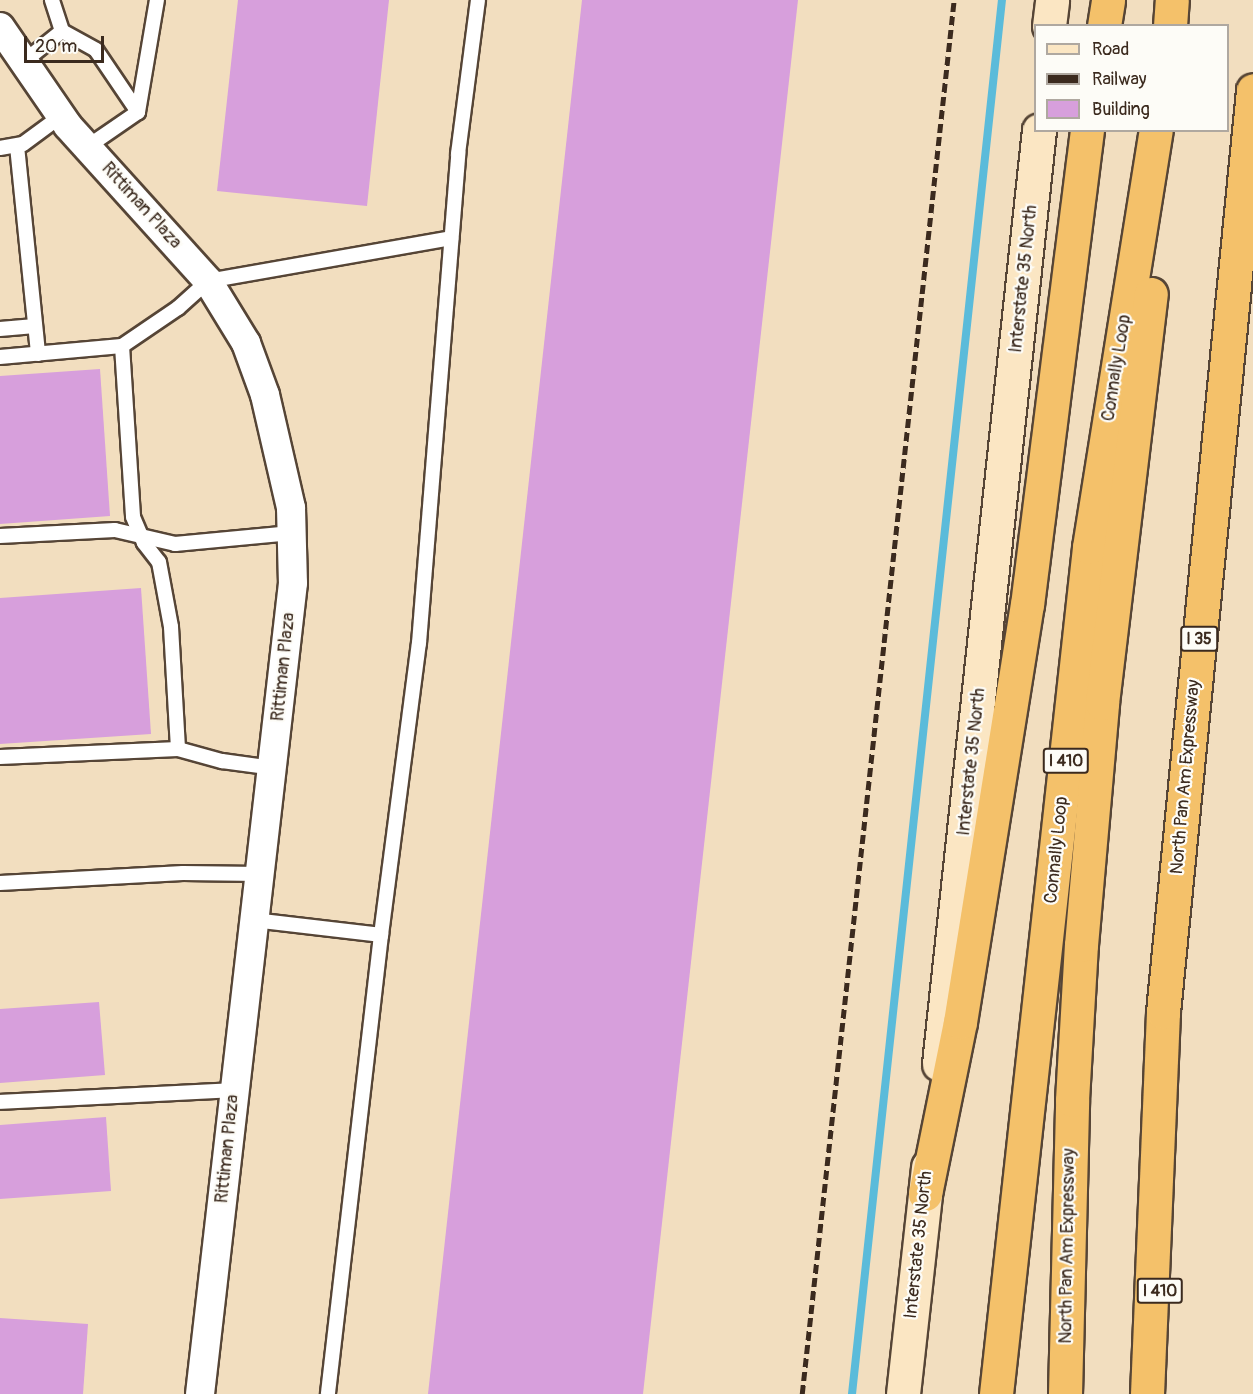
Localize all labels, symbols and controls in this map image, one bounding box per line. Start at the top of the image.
scale bar [27,24,106,62]
legend [1034,24,1229,132]
text: 20 m [35,35,77,58]
text: Road [1092,38,1129,61]
text: Railway [1092,68,1147,91]
text: Building [1092,98,1150,121]
street label: Rittiman Plaza [96,158,186,254]
street label: Interstate 35 North [1005,204,1043,354]
street label: Connally Loop [1098,313,1136,423]
street label: Rittiman Plaza [268,612,300,722]
road number: I 35 [1180,626,1218,652]
street label: North Pan Am Expressway [1167,679,1205,875]
street label: Interstate 35 North [953,687,991,837]
road number: I 410 [1042,748,1090,774]
street label: Connally Loop [1041,795,1073,905]
street label: Rittiman Plaza [212,1094,244,1204]
street label: North Pan Am Expressway [1055,1148,1081,1344]
street label: Interstate 35 North [900,1170,938,1320]
road number: I 410 [1136,1278,1184,1304]

